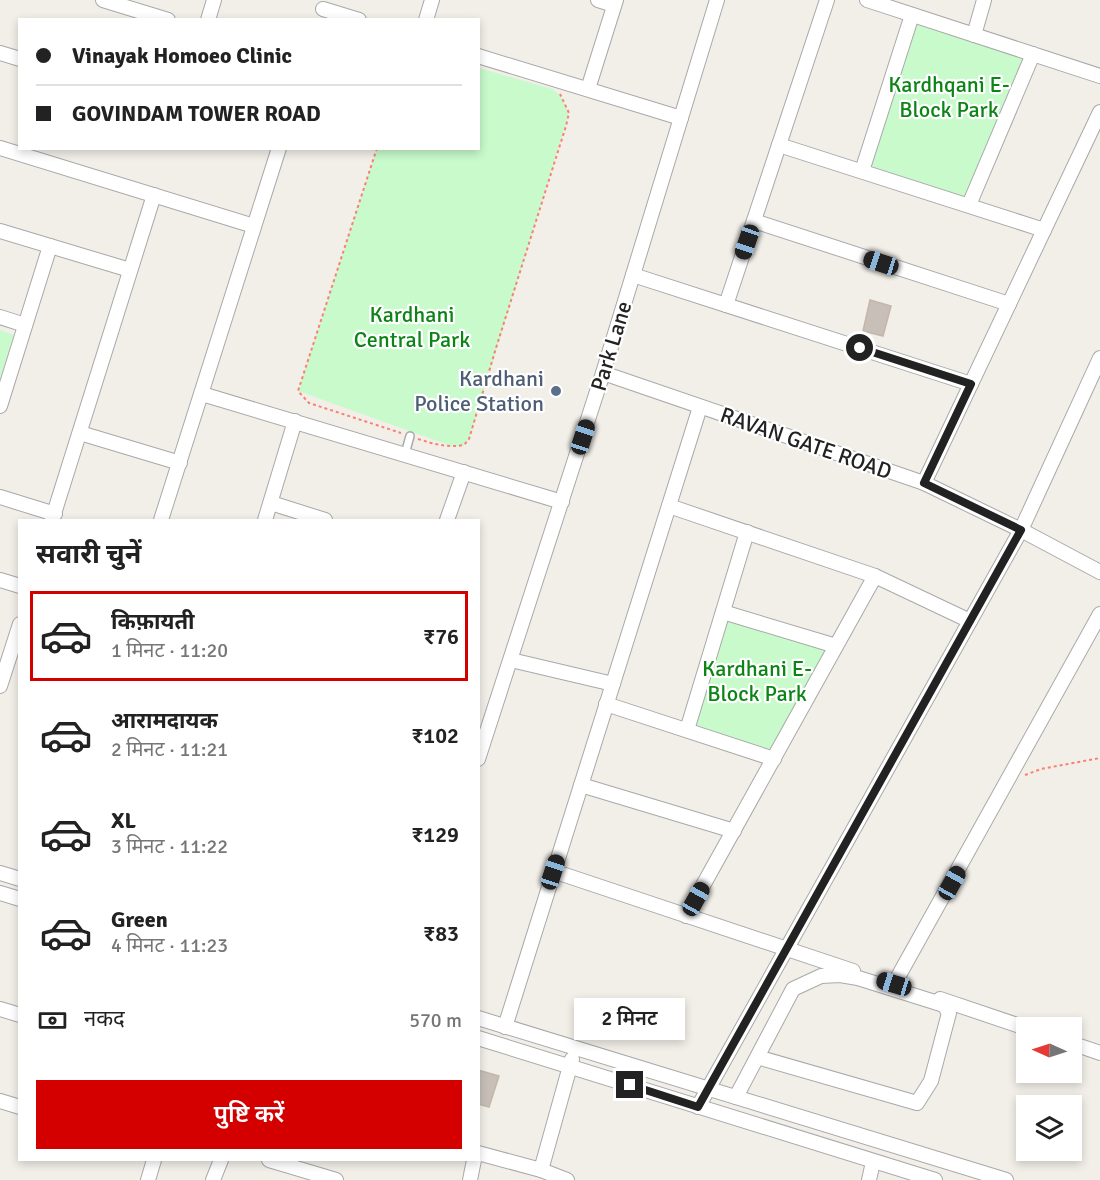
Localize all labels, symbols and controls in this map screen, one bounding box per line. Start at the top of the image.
text: Vinayak Homoeo Clinic [72,42,292,69]
park label: Kardhqani E- Block Park [888,71,1010,123]
text: GOVINDAM TOWER ROAD [72,100,321,127]
car [733,222,761,262]
car [861,249,901,277]
street label: Park Lane [585,298,637,394]
park label: Kardhani Central Park [354,301,470,353]
route start [846,334,873,361]
place label: Kardhani Police Station [414,365,544,417]
marker: Kardhani Police Station [549,384,563,398]
street label: RAVAN GATE ROAD [717,401,895,485]
car [569,417,597,457]
text: सवारी चुनें [36,538,141,571]
text: किफ़ायती [111,608,195,635]
icon: car [39,609,93,663]
text: ₹76 [423,623,459,650]
text: 1 मिनट · 11:20 [111,638,228,663]
park label: Kardhani E- Block Park [702,655,812,707]
text: आरामदायक [111,707,218,734]
icon: car [39,708,93,762]
text: ₹102 [411,722,459,749]
text: 2 मिनट · 11:21 [111,737,228,762]
icon: car [39,807,93,861]
text: XL [111,807,136,834]
text: ₹129 [411,821,459,848]
text: 3 मिनट · 11:22 [111,834,228,859]
car [539,852,567,892]
car [935,863,969,903]
car [679,879,713,919]
icon: car [39,906,93,960]
text: Green [111,906,168,933]
text: ₹83 [423,920,459,947]
text: 4 मिनट · 11:23 [111,933,228,958]
car [874,970,914,998]
callout: 2 मिनट [574,998,686,1040]
icon: cash [36,1004,69,1037]
text: नकद [84,1005,125,1032]
text: 2 मिनट [602,1006,657,1031]
text: 570 m [409,1008,462,1033]
north arrow [1016,1017,1082,1083]
map controls [1016,1017,1082,1161]
route end [616,1071,643,1098]
button: पुष्टि करें [36,1080,462,1149]
button: layers [1016,1095,1082,1161]

